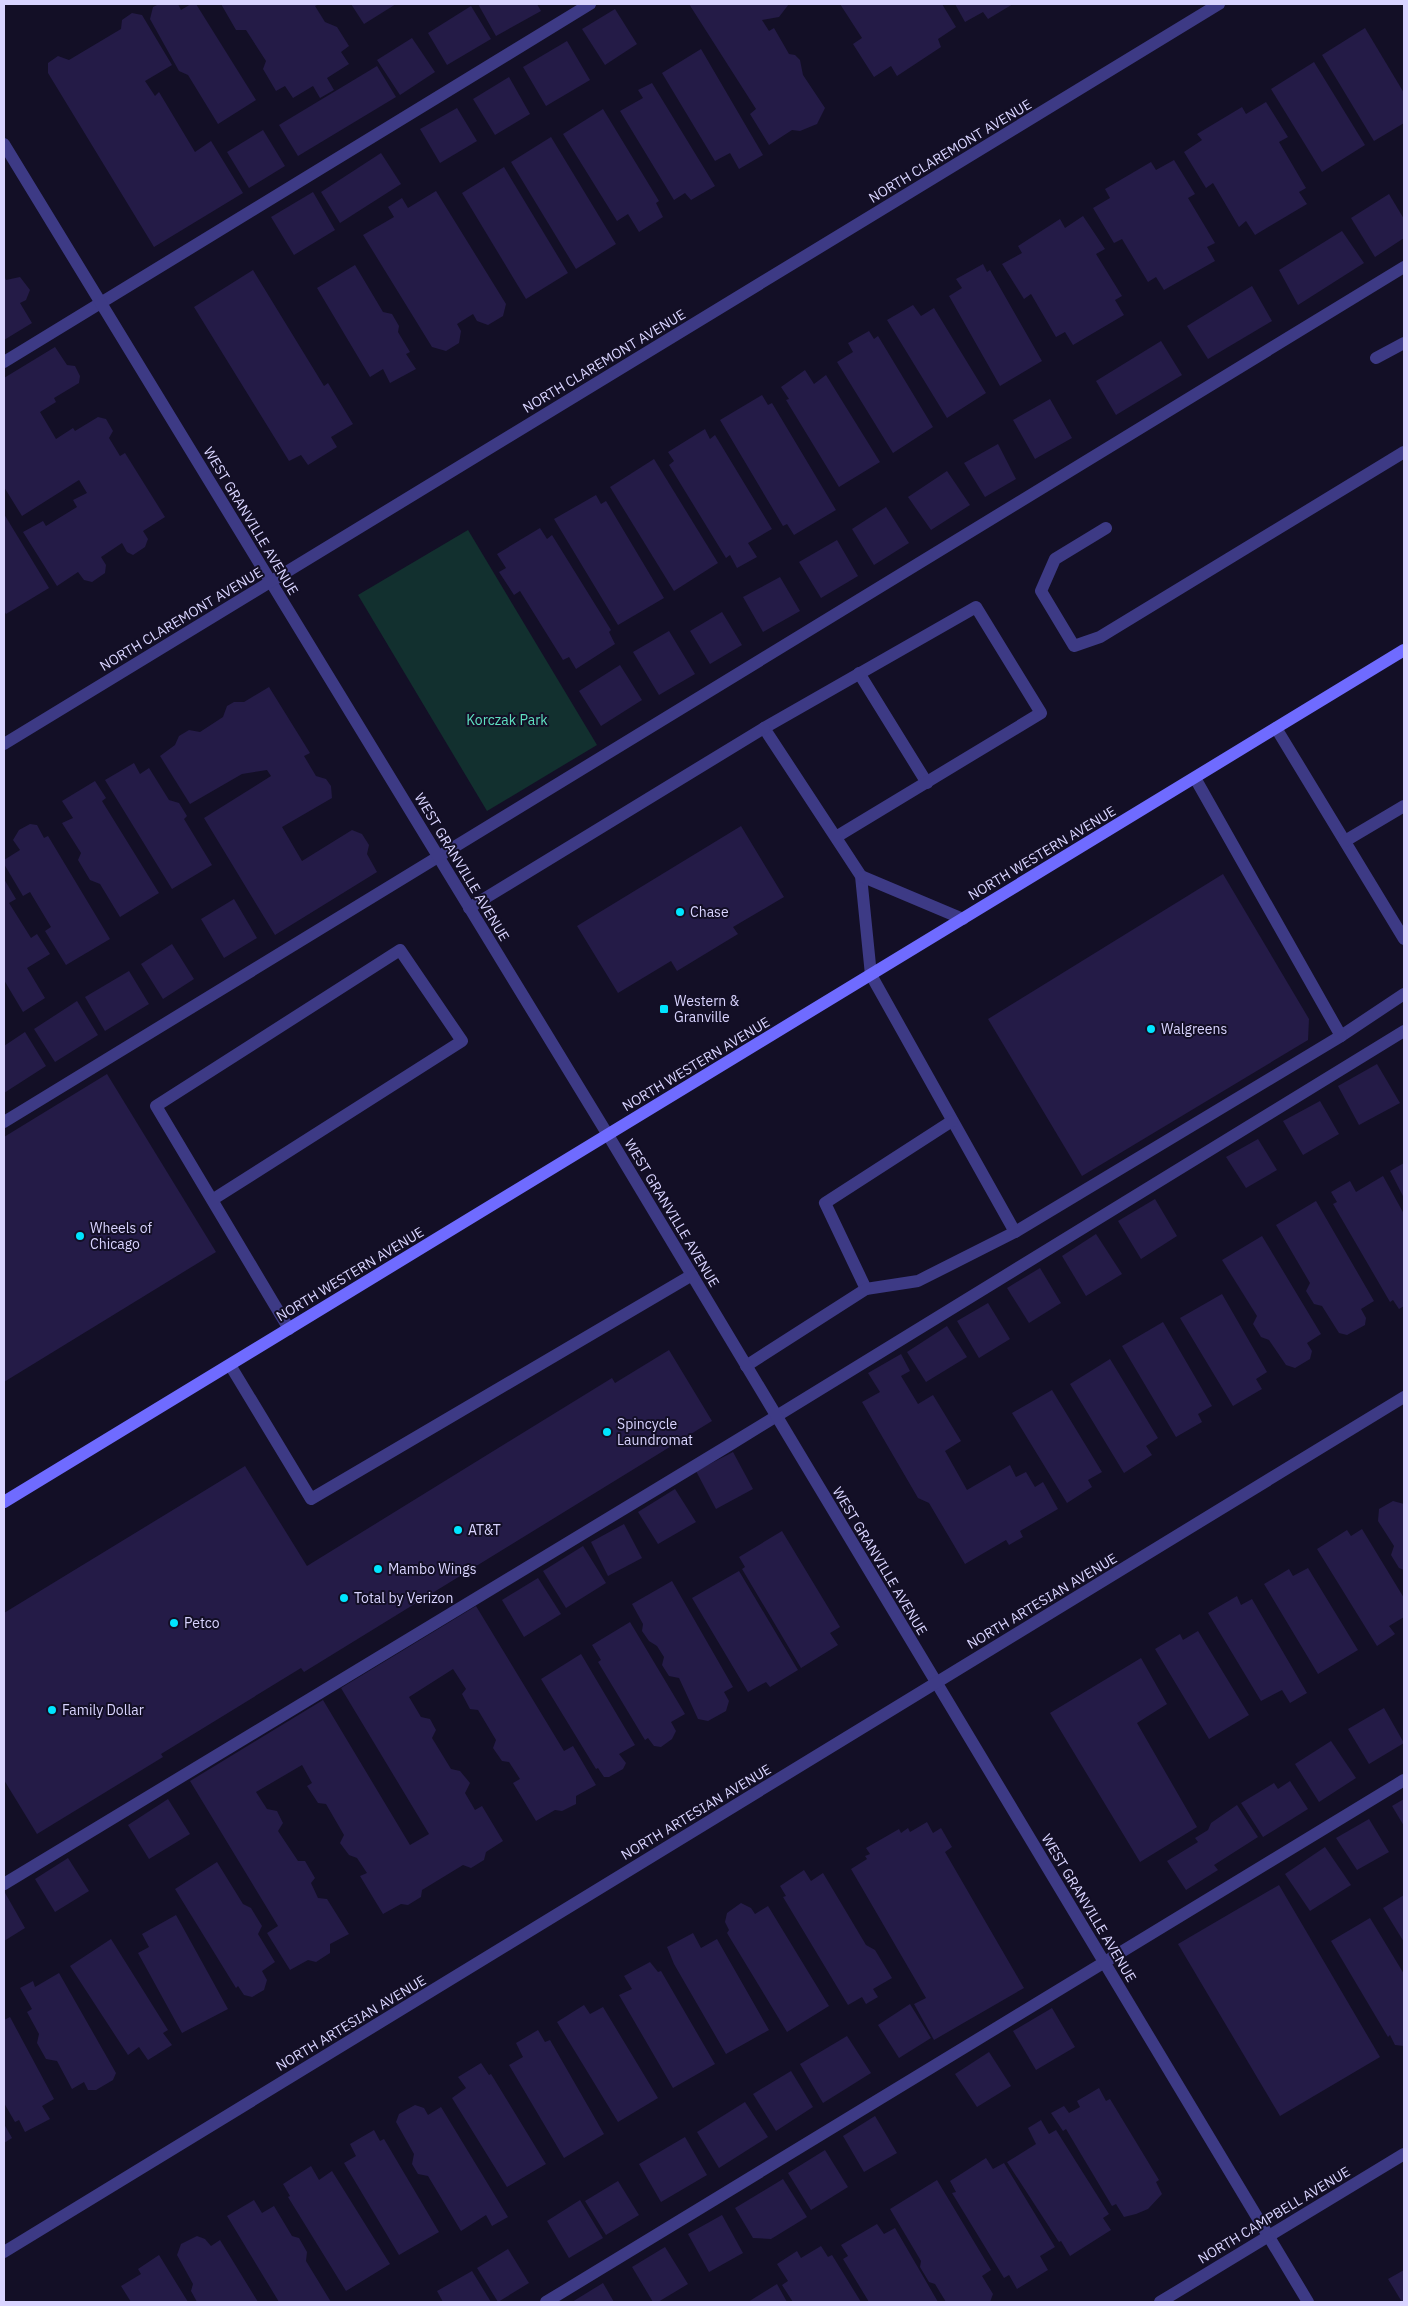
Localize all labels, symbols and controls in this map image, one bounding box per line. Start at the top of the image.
street label: NORTH CLAREMONT AVENUE [865,95,1035,207]
street label: NORTH CLAREMONT AVENUE [519,305,689,417]
street label: WEST GRANVILLE AVENUE [200,444,302,598]
street label: NORTH CLAREMONT AVENUE [96,563,266,675]
park label: Korczak Park [466,711,548,729]
street label: WEST GRANVILLE AVENUE [411,790,513,944]
street label: NORTH WESTERN AVENUE [965,802,1119,904]
place label: Chase [690,903,729,921]
marker: Chase [674,906,686,918]
place label: Western & Granville [674,992,740,1026]
marker: Western & Granville [658,1003,670,1015]
street label: NORTH WESTERN AVENUE [619,1013,773,1115]
place label: Walgreens [1161,1020,1227,1038]
marker: Walgreens [1145,1023,1157,1035]
street label: WEST GRANVILLE AVENUE [621,1136,723,1290]
place label: Wheels of Chicago [90,1219,152,1253]
street label: NORTH WESTERN AVENUE [273,1223,427,1325]
marker: Wheels of Chicago [74,1230,86,1242]
place label: Spincycle Laundromat [617,1415,693,1449]
marker: Spincycle Laundromat [601,1426,613,1438]
street label: WEST GRANVILLE AVENUE [829,1484,931,1638]
place label: AT&T [468,1521,501,1539]
marker: AT&T [452,1524,464,1536]
street label: NORTH ARTESIAN AVENUE [964,1549,1120,1653]
place label: Mambo Wings [388,1560,477,1578]
marker: Mambo Wings [372,1563,384,1575]
place label: Total by Verizon [354,1589,453,1607]
marker: Total by Verizon [338,1592,350,1604]
place label: Petco [184,1614,220,1632]
marker: Petco [168,1617,180,1629]
place label: Family Dollar [62,1701,144,1719]
marker: Family Dollar [46,1704,58,1716]
street label: NORTH ARTESIAN AVENUE [618,1760,774,1864]
street label: WEST GRANVILLE AVENUE [1038,1831,1140,1985]
street label: NORTH ARTESIAN AVENUE [273,1971,429,2075]
street label: NORTH CAMPBELL AVENUE [1195,2162,1353,2268]

